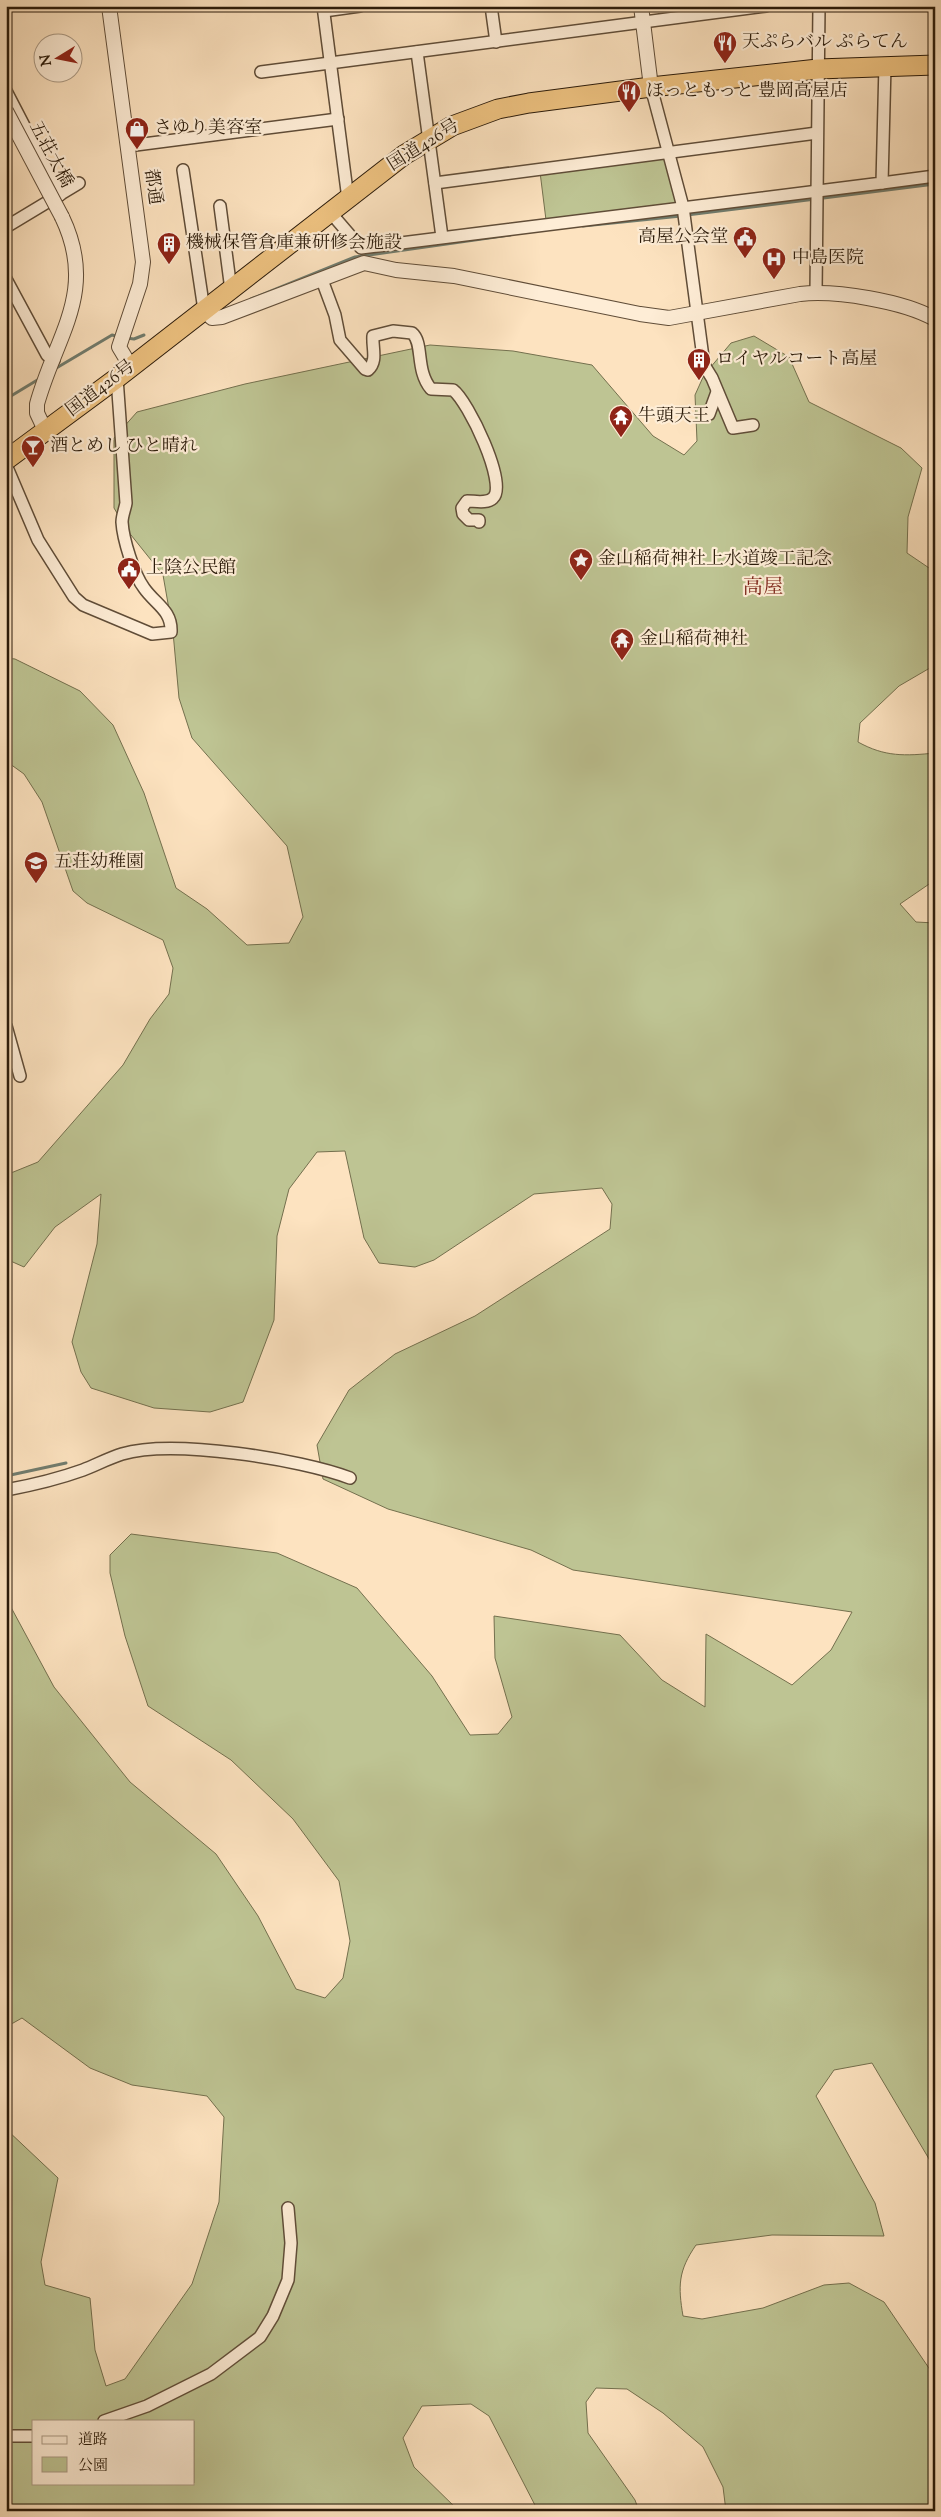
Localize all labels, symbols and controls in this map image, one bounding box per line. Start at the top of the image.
restaurant icon: 天ぷらバル ぷらてん [712,30,738,64]
place label: 天ぷらバル ぷらてん [742,30,908,56]
north arrow [32,32,82,82]
text: N [36,53,58,67]
restaurant icon: ほっともっと 豊岡高屋店 [616,79,642,113]
place label: ほっともっと 豊岡高屋店 [646,79,848,105]
street label: 国道426号 [383,114,465,178]
shop icon: さゆり美容室 [124,116,150,150]
place label: さゆり美容室 [154,116,262,142]
street label: 五荘大橋 [22,117,78,193]
street label: 都通 [137,167,167,207]
place label: 高屋公会堂 [638,225,728,251]
public building icon: 高屋公会堂 [732,225,758,259]
building icon: 機械保管倉庫兼研修会施設 [156,231,182,265]
place label: 機械保管倉庫兼研修会施設 [186,231,402,257]
hospital icon: 中島医院 [761,246,787,280]
place label: 中島医院 [792,246,864,272]
building icon: ロイヤルコート高屋 [686,347,712,381]
place label: ロイヤルコート高屋 [716,347,877,373]
street label: 国道426号 [61,354,141,424]
temple icon: 牛頭天王 [608,404,634,438]
place label: 牛頭天王 [638,404,710,430]
bar icon: 酒とめし ひと晴れ [20,434,46,468]
place label: 酒とめし ひと晴れ [50,434,198,460]
place icon: 金山稲荷神社上水道竣工記念 [568,547,594,581]
place label: 金山稲荷神社上水道竣工記念 [598,547,832,573]
public building icon: 上陰公民館 [116,556,142,590]
place label: 上陰公民館 [146,556,236,582]
district label: 高屋 [743,574,783,603]
temple icon: 金山稲荷神社 [609,627,635,661]
place label: 金山稲荷神社 [640,627,748,653]
school or university icon: 五荘幼稚園 [23,850,49,884]
place label: 五荘幼稚園 [54,850,144,876]
legend [32,2420,195,2484]
text: 道路 [78,2430,108,2451]
text: 公園 [78,2456,108,2477]

